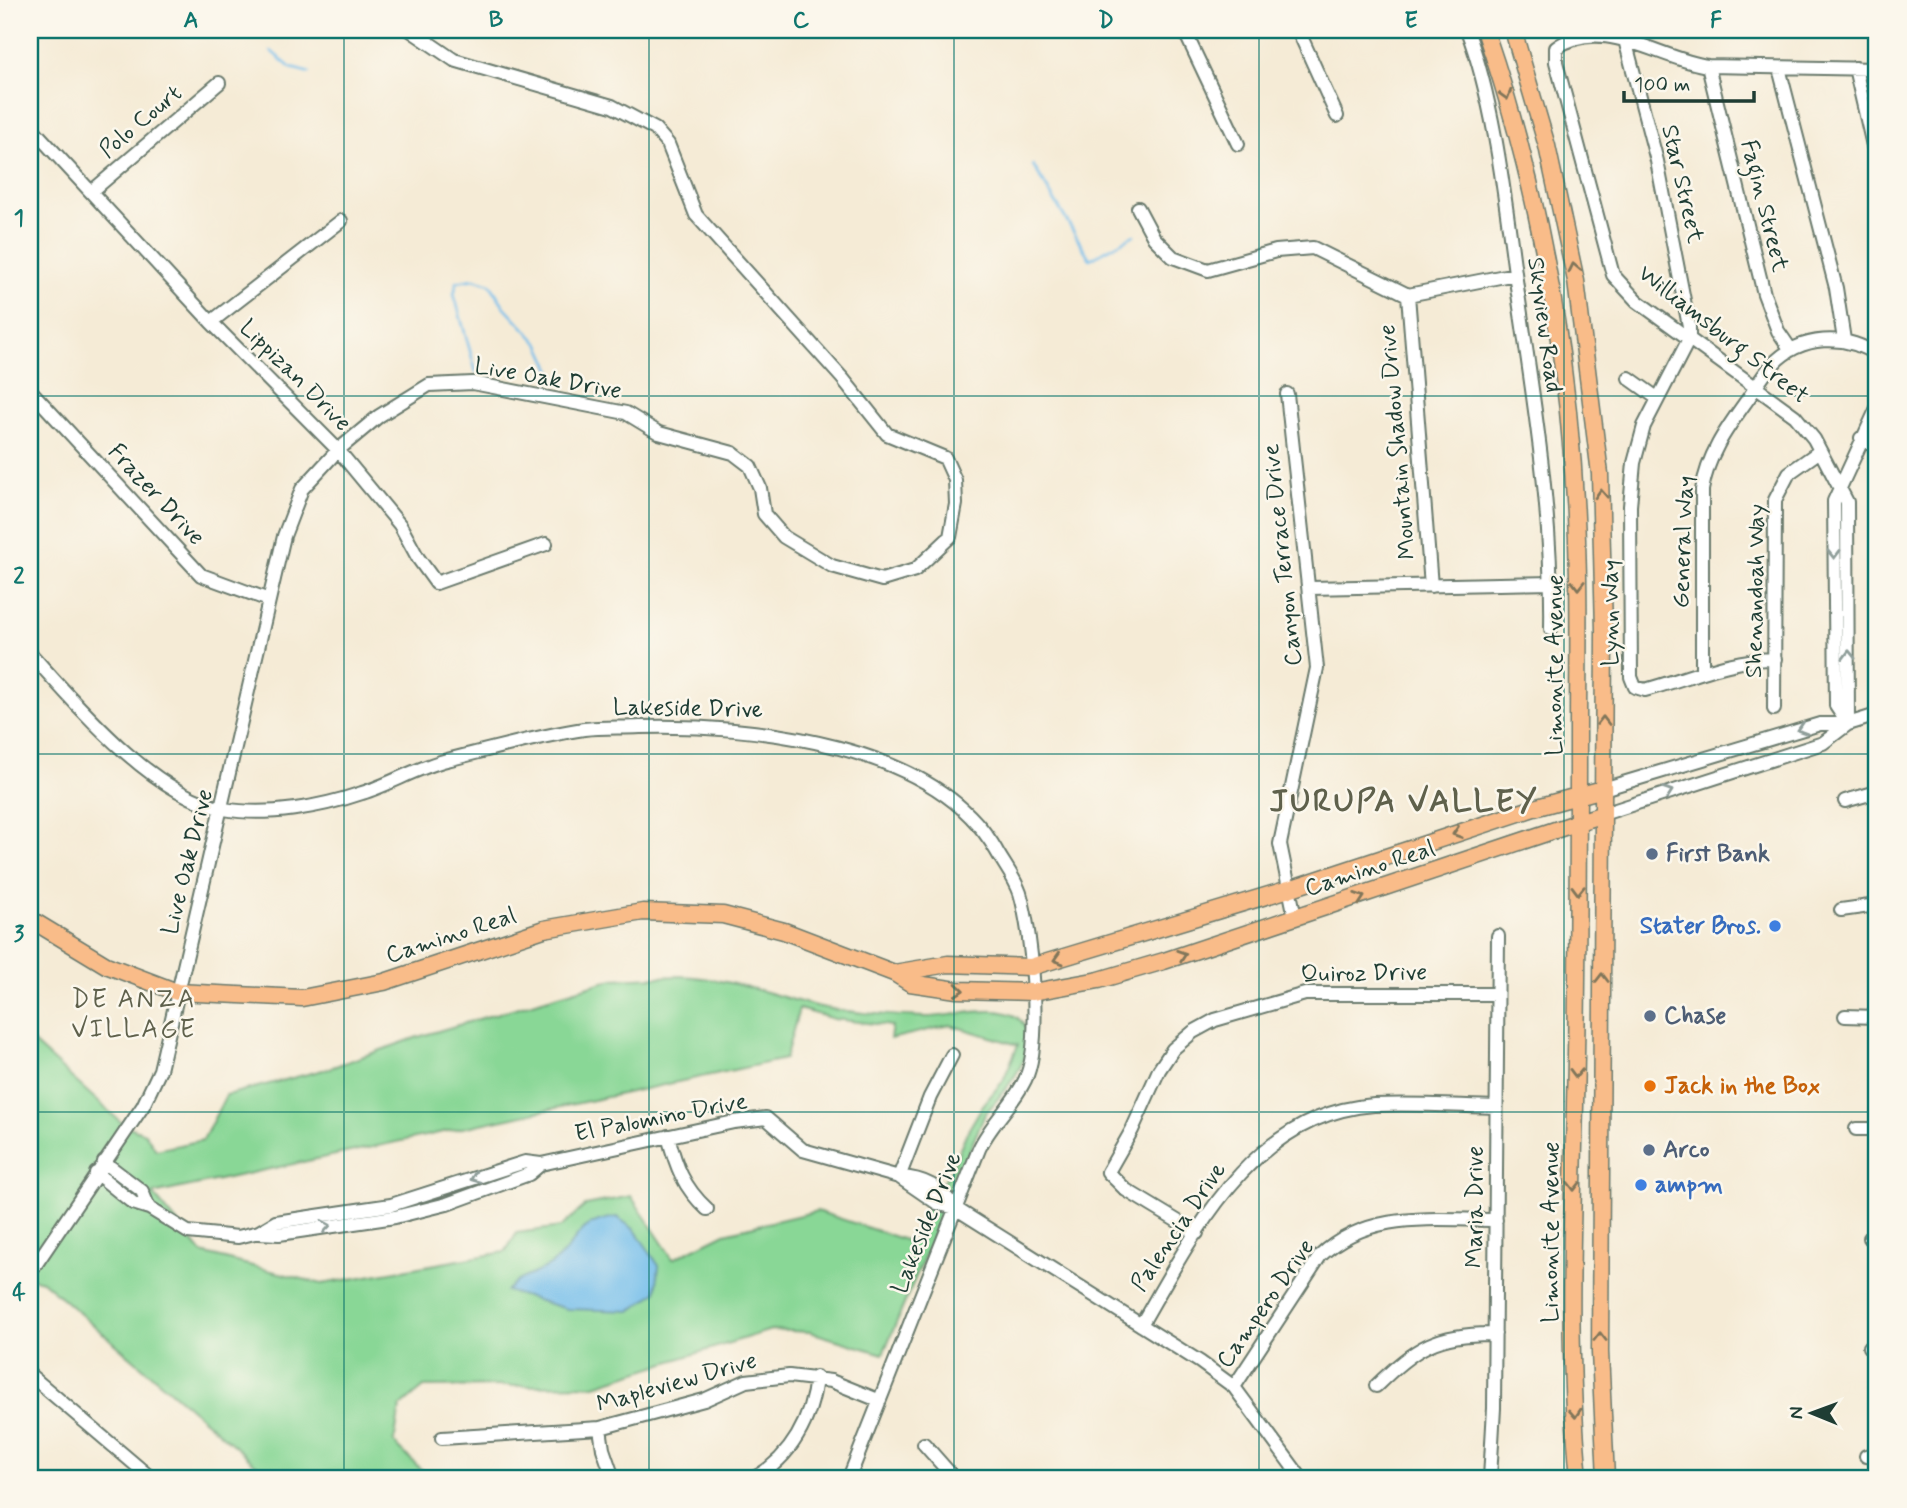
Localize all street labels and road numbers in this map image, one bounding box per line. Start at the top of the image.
street label: Polo Court [93,78,189,166]
street label: Star Street [1653,122,1711,246]
street label: Fagin Street [1730,137,1795,276]
street label: Skyview Road [1519,255,1569,395]
street label: Williamsburg Street [1629,258,1815,414]
street label: Lippizan Drive [232,313,358,439]
street label: Mountain Shadow Drive [1372,323,1424,561]
street label: Live Oak Drive [472,351,624,407]
street label: Frazer Drive [101,437,211,553]
street label: Canyon Terrace Drive [1256,442,1310,668]
street label: General Way [1666,475,1702,609]
street label: Shenandoah Way [1739,504,1773,678]
street label: Lynn Way [1596,560,1627,666]
street label: Limonite Avenue [1540,574,1571,756]
street label: Lakeside Drive [613,692,763,726]
street label: Live Oak Drive [155,786,221,938]
street label: Camino Real [1301,833,1439,905]
street label: Camino Real [382,900,520,972]
street label: Quiroz Drive [1300,957,1428,991]
street label: El Palomino Drive [572,1086,750,1150]
street label: Limonite Avenue [1536,1141,1567,1323]
street label: Maria Drive [1460,1146,1491,1268]
street label: Lakeside Drive [885,1148,969,1298]
street label: Palencia Drive [1124,1156,1234,1298]
street label: Campero Drive [1210,1233,1322,1375]
street label: Mapleview Drive [593,1345,761,1421]

